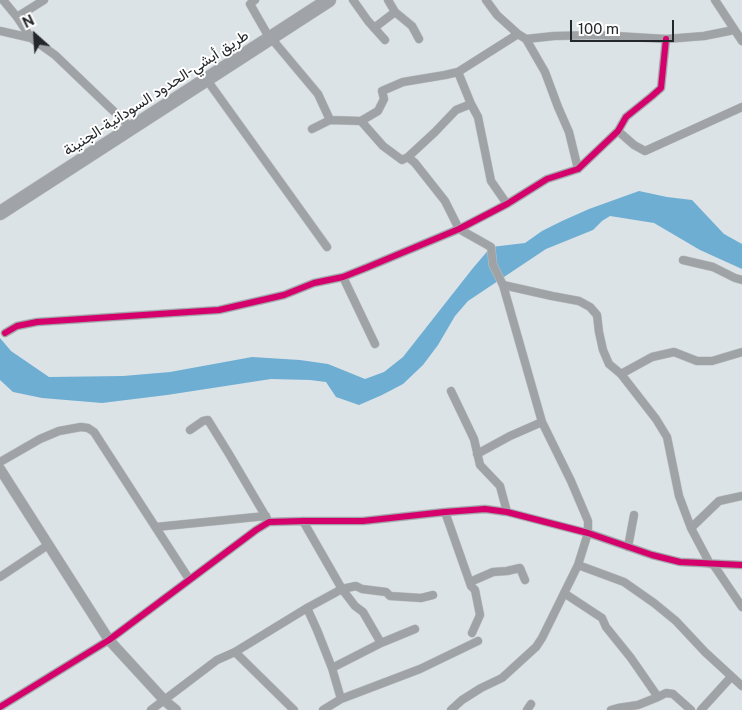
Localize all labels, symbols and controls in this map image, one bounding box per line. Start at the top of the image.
north arrow [10,10,60,60]
scale bar [572,10,676,42]
text: N [20,12,37,31]
text: 100 m [578,20,619,37]
street label: طريق أبشي-الحدود السودانية-الجنينة [60,26,252,160]

